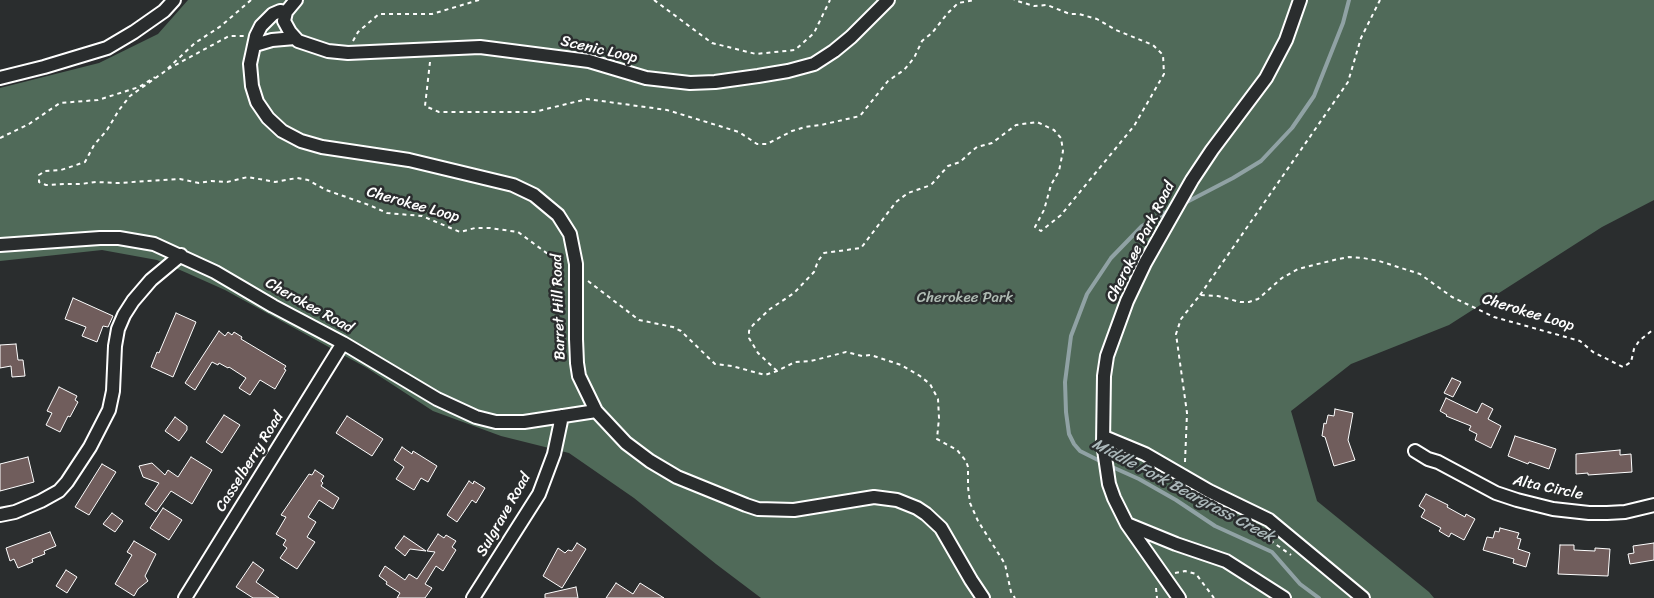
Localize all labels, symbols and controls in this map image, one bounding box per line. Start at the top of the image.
street label: Scenic Loop [559,32,639,68]
street label: Cherokee Park Road [1103,179,1179,305]
street label: Cherokee Loop [365,183,461,227]
street label: Barret Hill Road [548,254,570,360]
street label: Cherokee Road [262,274,356,338]
park label: Cherokee Park [917,289,1013,307]
street label: Cherokee Loop [1480,290,1576,336]
street label: Casselberry Road [212,409,288,515]
water label: Middle Fork Beargrass Creek [1089,435,1277,547]
street label: Sulgrave Road [473,470,535,560]
street label: Alta Circle [1511,472,1585,504]

